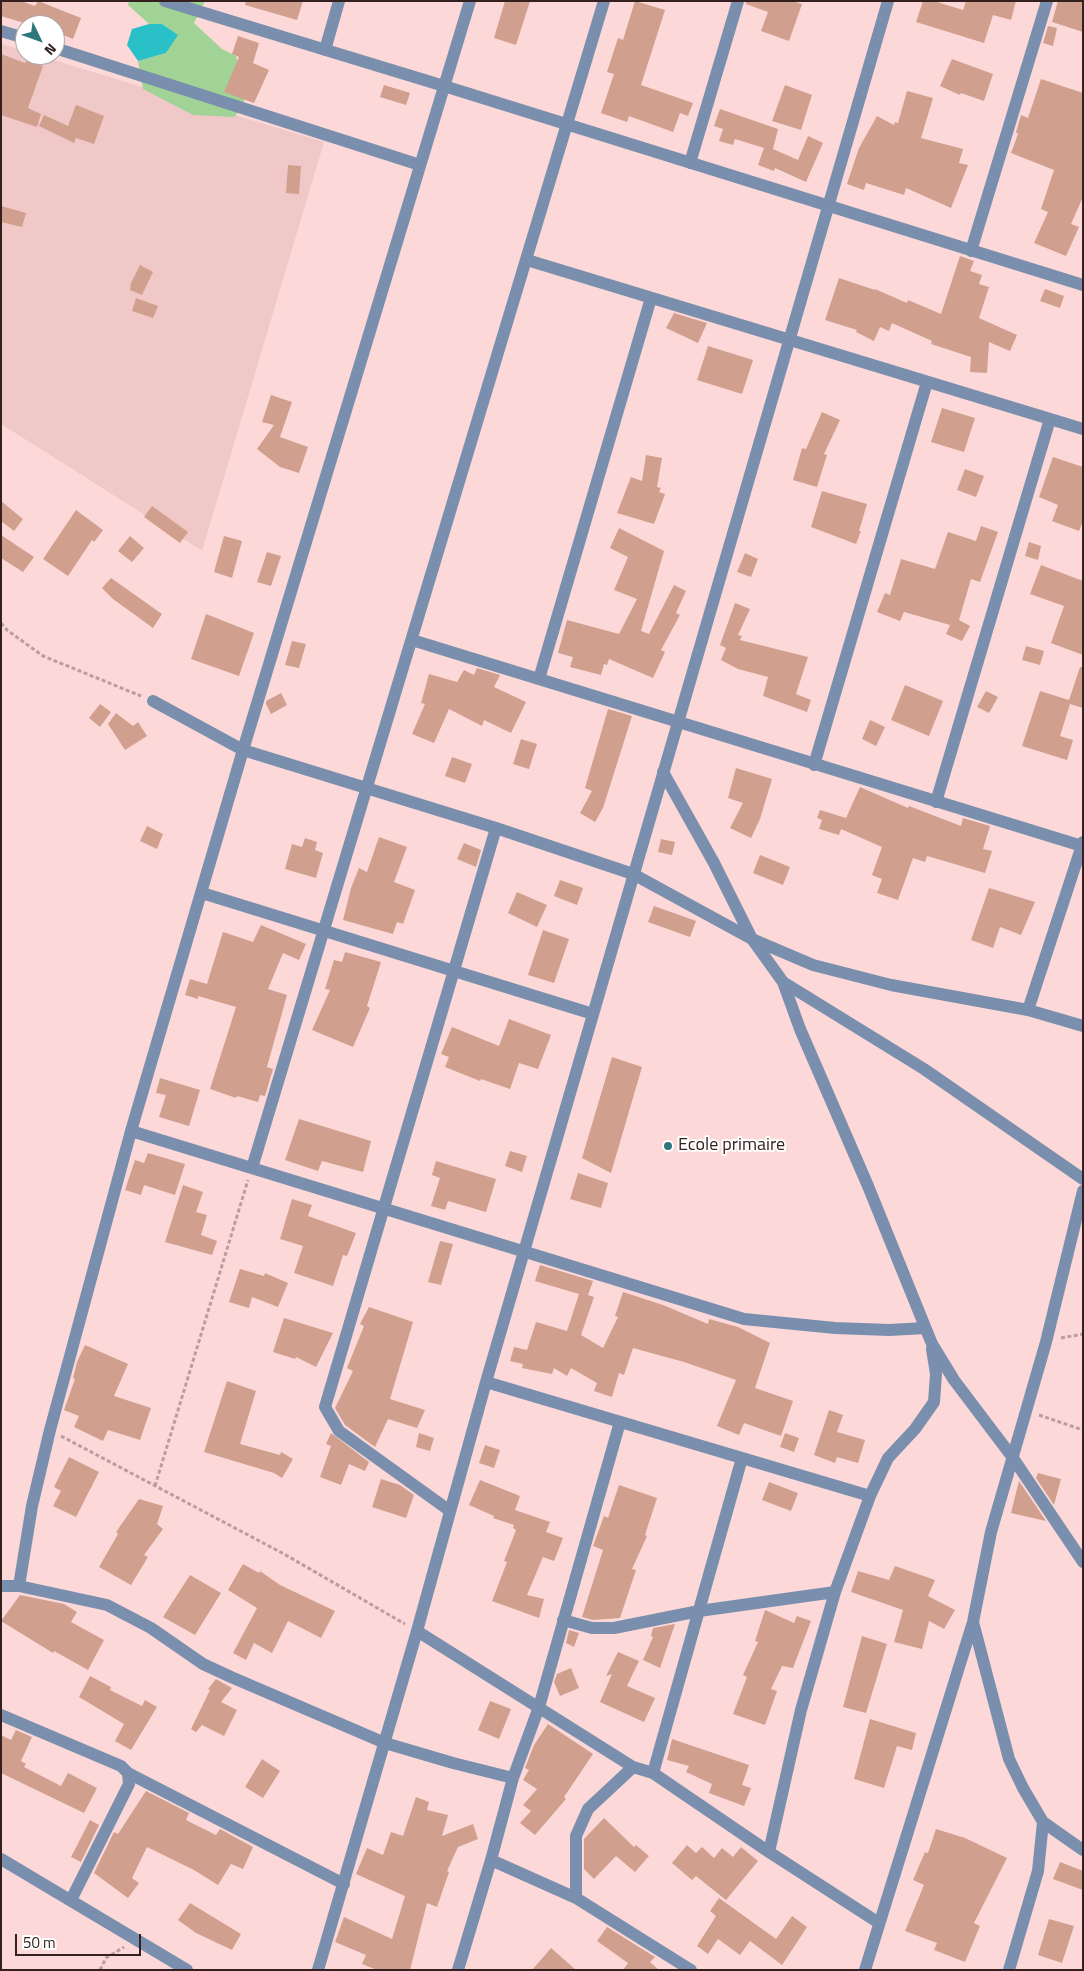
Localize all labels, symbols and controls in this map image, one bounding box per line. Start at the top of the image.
north arrow [15,15,65,65]
text: N [40,39,62,60]
place label: Ecole primaire [678,1135,785,1157]
marker: Ecole primaire [662,1140,674,1152]
scale bar [18,1924,144,1956]
text: 50 m [23,1931,56,1954]

